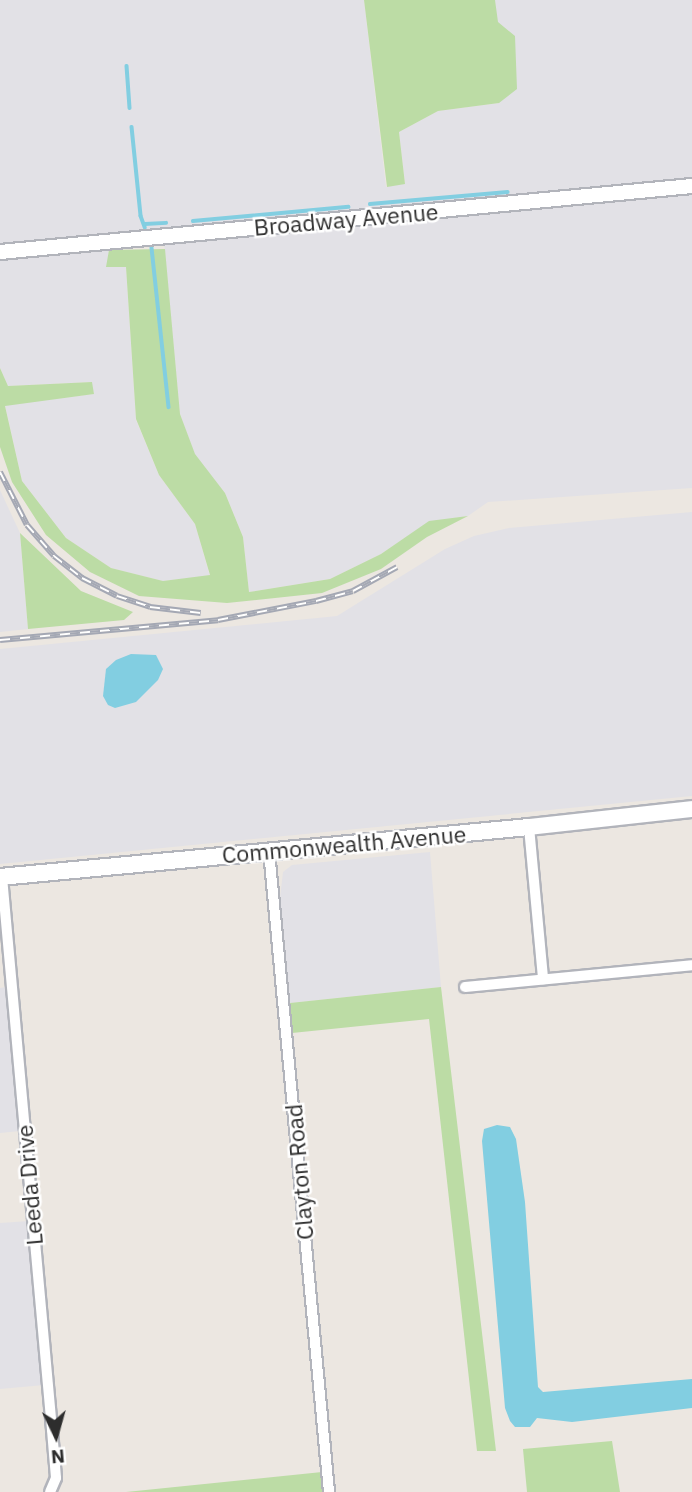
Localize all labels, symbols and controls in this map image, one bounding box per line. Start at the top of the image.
street label: Broadway Avenue [253,197,439,241]
street label: Commonwealth Avenue [221,820,467,868]
street label: Clayton Road [279,1103,319,1241]
street label: Leeda Drive [10,1124,48,1246]
north arrow [21,1401,91,1471]
text: N [50,1444,66,1469]

